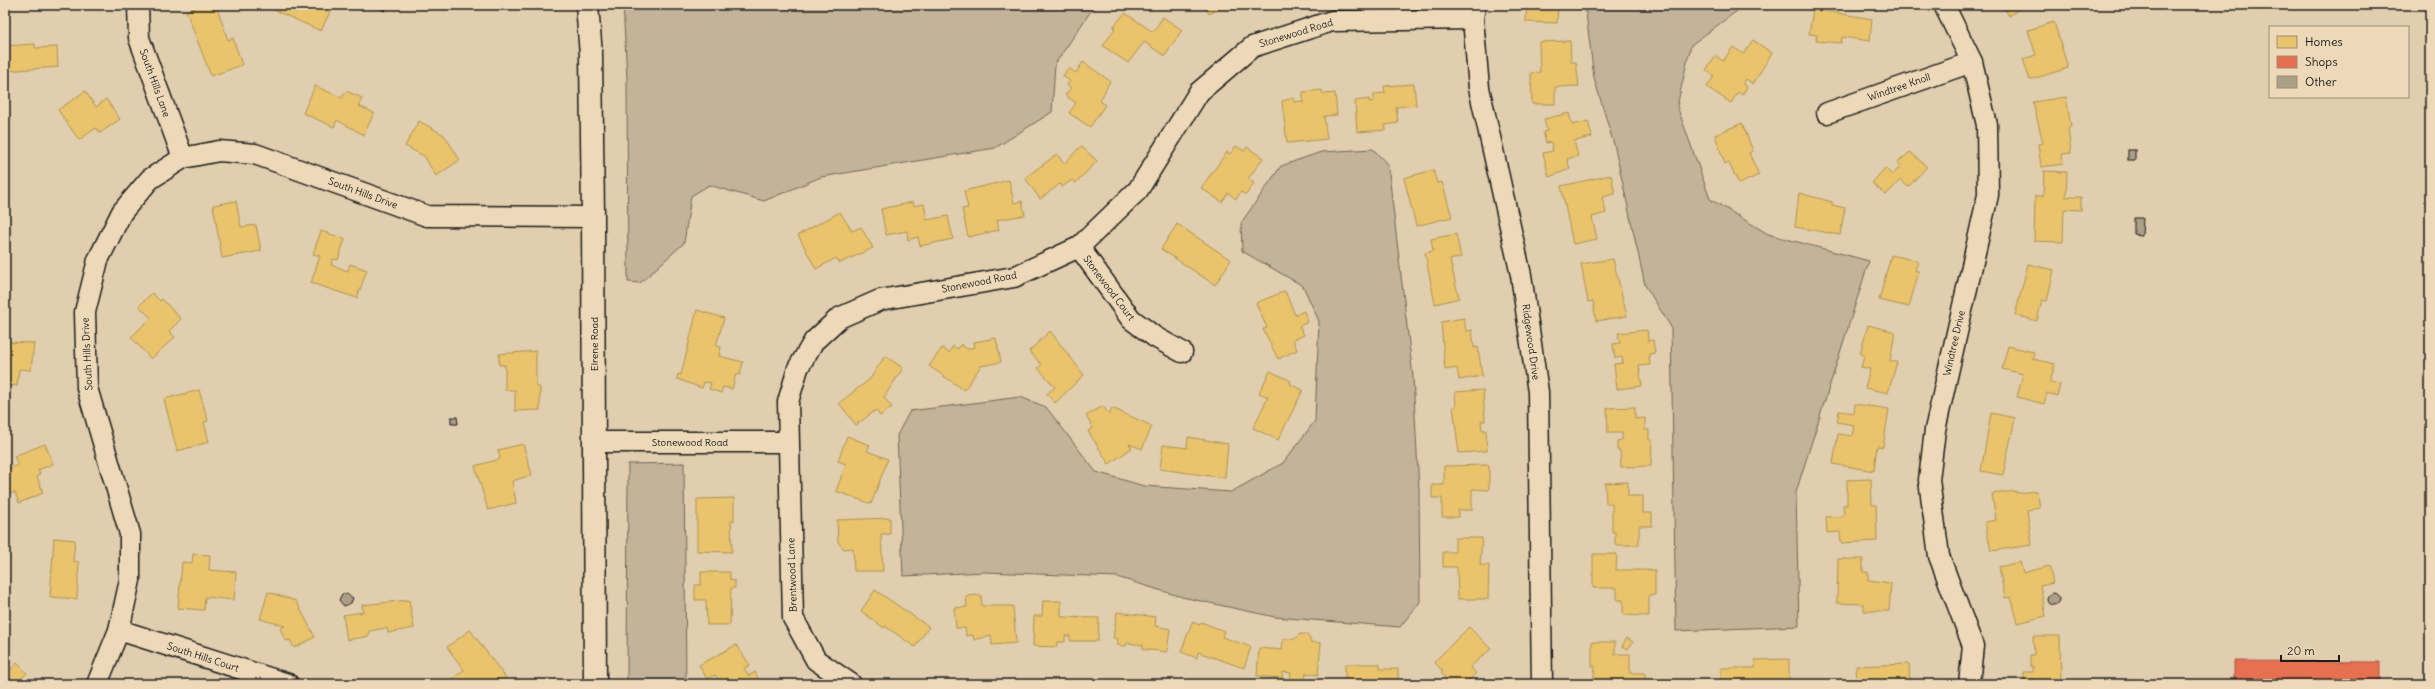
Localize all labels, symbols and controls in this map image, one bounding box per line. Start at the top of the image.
street label: Stonewood Road [1258,16,1335,50]
legend [2269,26,2409,98]
text: Homes [2305,34,2343,49]
street label: South Hills Lane [137,47,173,119]
text: Shops [2305,54,2338,69]
street label: Windtree Knoll [1866,70,1932,104]
text: Other [2305,74,2337,89]
street label: South Hills Drive [326,174,400,212]
street label: Stonewood Court [1080,253,1138,324]
street label: Stonewood Road [940,268,1018,296]
street label: Ridgewood Drive [1519,303,1543,381]
street label: Windtree Drive [1940,309,1968,377]
street label: South Hills Drive [79,317,95,391]
street label: Elrene Road [588,317,601,371]
street label: Stonewood Road [652,436,728,449]
street label: Brentwood Lane [784,538,800,612]
scale bar [2281,637,2339,663]
street label: South Hills Court [165,639,241,675]
text: 20 m [2287,643,2315,658]

